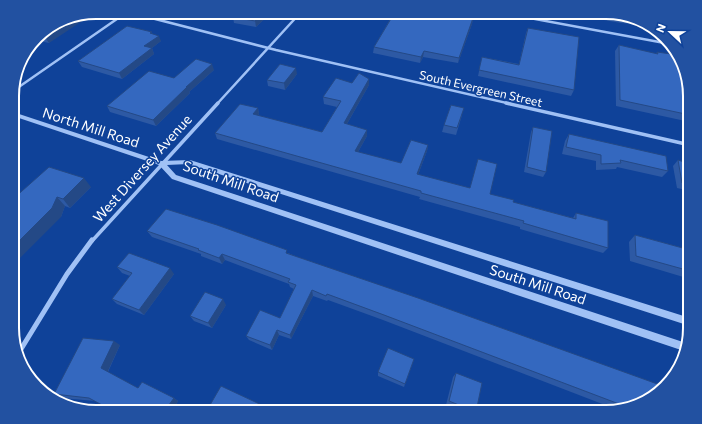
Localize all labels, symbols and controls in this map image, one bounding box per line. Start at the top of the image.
north arrow [650,12,690,52]
text: N [653,22,668,34]
street label: South Evergreen Street [418,67,544,109]
street label: North Mill Road [41,103,141,151]
street label: West Diversey Avenue [89,111,195,225]
street label: South Mill Road [181,157,281,205]
street label: South Mill Road [488,260,588,308]

